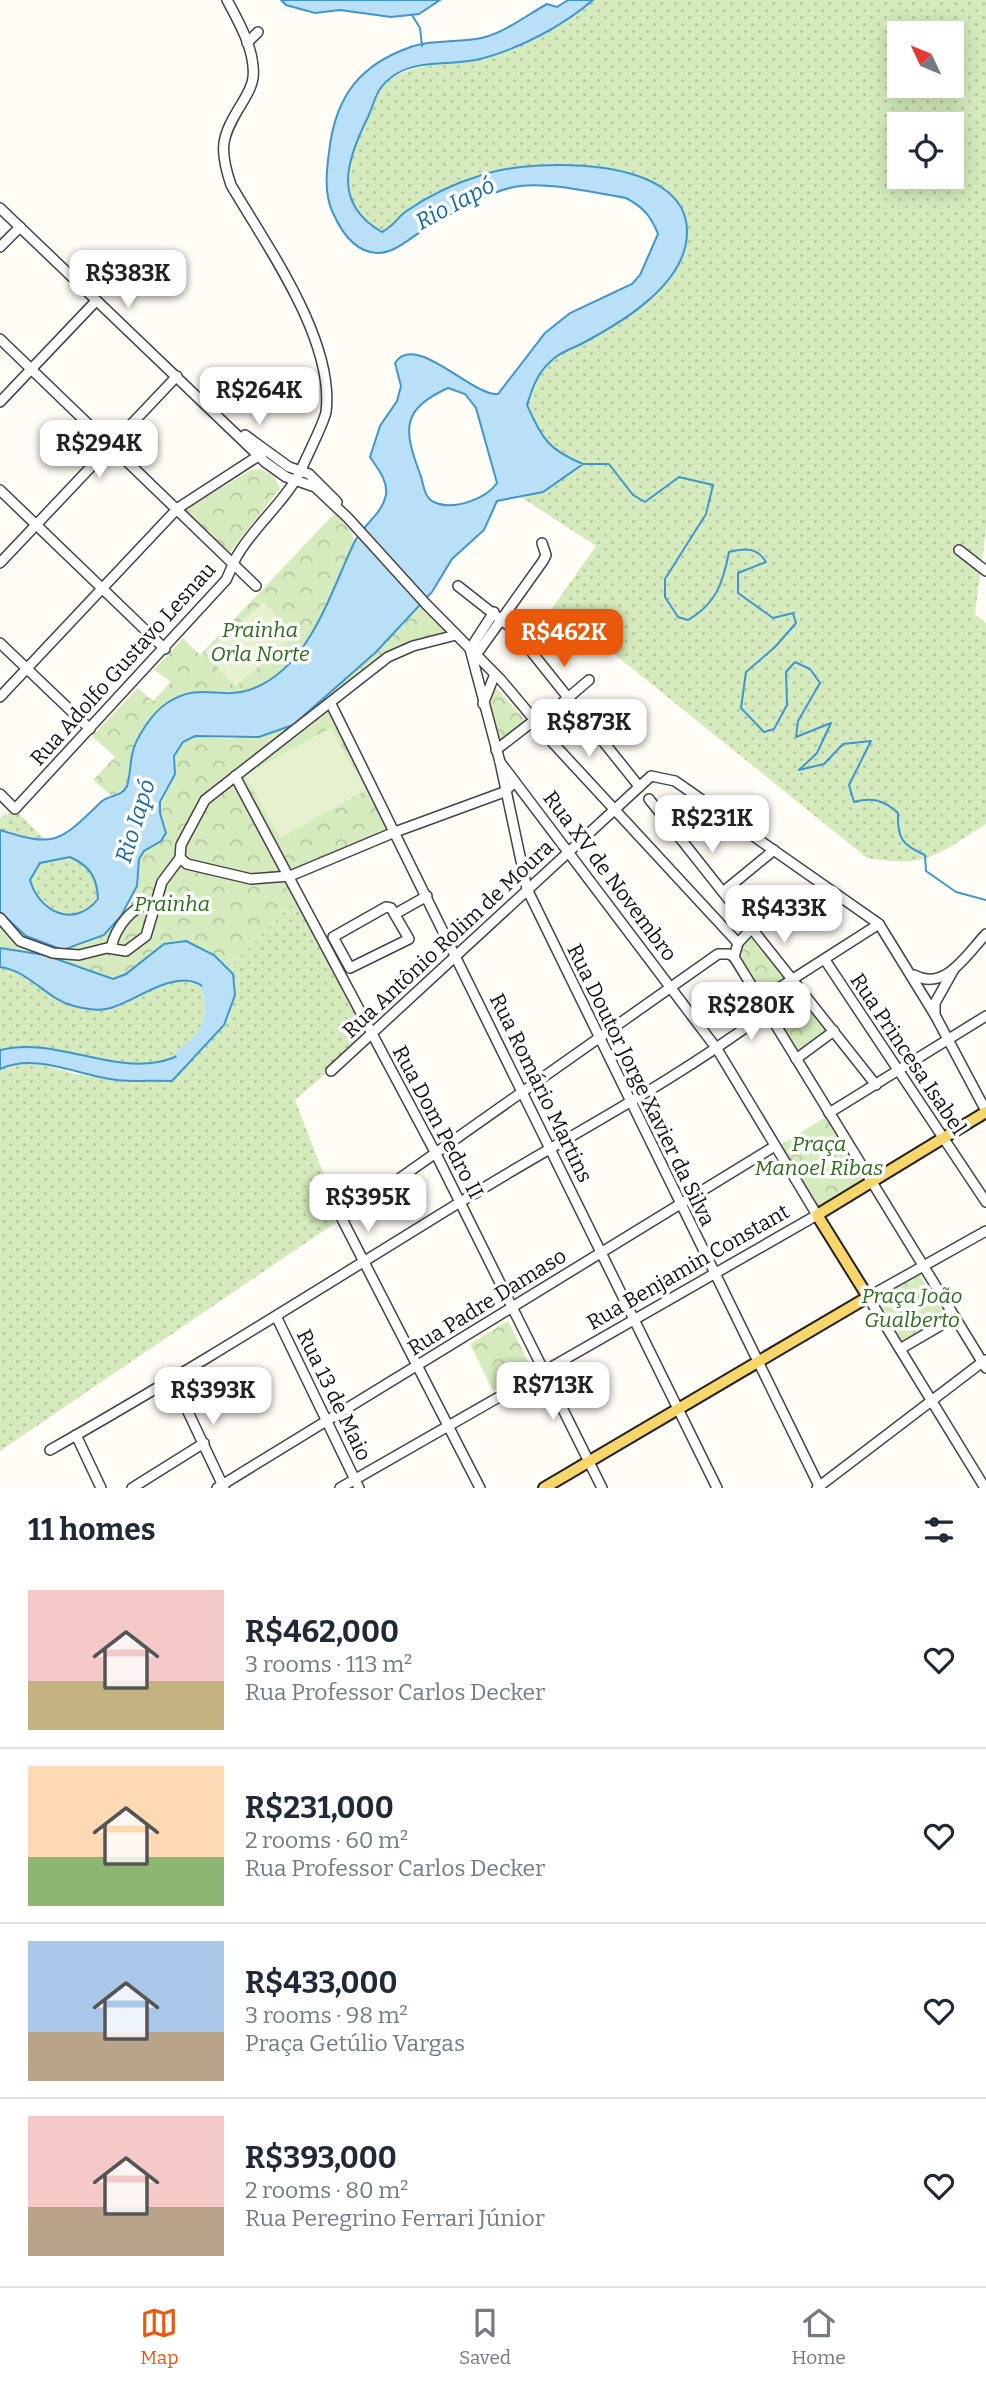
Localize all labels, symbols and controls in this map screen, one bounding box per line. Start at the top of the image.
north arrow [887,21,964,98]
map controls [887,21,964,189]
button: locate [887,112,964,189]
water label: Rio Iapó [411,171,499,235]
pin: R$383K [71,250,185,310]
text: R$383K [85,259,171,287]
pin: R$264K [202,368,316,427]
text: R$264K [216,376,302,404]
pin: R$294K [42,420,156,480]
text: R$294K [56,429,142,457]
street label: Rua Adolfo Gustavo Lesnau [25,557,221,771]
pin: R$462K [507,610,621,669]
park label: Prainha Orla Norte [210,617,310,667]
text: R$462K [521,618,607,646]
pin: R$873K [532,700,646,759]
text: R$873K [547,708,631,736]
water label: Rio Iapó [109,776,161,866]
street label: Rua XV de Novembro [538,786,682,966]
pin: R$231K [655,796,769,855]
text: R$231K [671,804,753,832]
street label: Rua Antônio Rolim de Moura [337,834,559,1044]
pin: R$433K [727,886,841,945]
park label: Prainha [134,891,210,917]
text: R$433K [741,894,827,922]
street label: Rua Doutor Jorge Xavier da Silva [561,940,721,1231]
street label: Rua Princesa Isabel [844,968,972,1140]
pin: R$280K [694,982,808,1042]
street label: Rua Romário Martins [484,989,598,1187]
text: R$280K [707,991,795,1019]
street label: Rua Dom Pedro II [387,1041,489,1203]
park label: Praça Manoel Ribas [755,1131,883,1181]
pin: R$395K [311,1174,425,1234]
text: R$395K [325,1183,411,1211]
street label: Rua Benjamin Constant [582,1198,794,1336]
street label: Rua Padre Damaso [403,1243,571,1361]
park label: Praça João Gualberto [861,1283,963,1333]
street label: Rua 13 de Maio [291,1325,377,1465]
pin: R$713K [496,1362,610,1422]
pin: R$393K [156,1368,270,1427]
text: R$713K [513,1371,593,1399]
text: R$393K [171,1376,255,1404]
icon: filters [920,1511,958,1549]
text: 11 homes [28,1512,156,1548]
text: R$462,000 [245,1614,399,1650]
icon: home [84,1618,168,1702]
icon: heart [920,1641,958,1679]
text: 3 rooms · 113 m² [245,1650,412,1678]
text: Rua Professor Carlos Decker [245,1678,545,1706]
text: R$231,000 [245,1790,394,1826]
icon: home [84,1794,168,1878]
icon: heart [920,1817,958,1855]
text: 2 rooms · 60 m² [245,1826,408,1854]
text: Rua Professor Carlos Decker [245,1854,545,1882]
text: R$433,000 [245,1965,398,2001]
icon: home [84,1969,168,2053]
icon: heart [920,1992,958,2030]
text: 3 rooms · 98 m² [245,2001,408,2029]
text: Praça Getúlio Vargas [245,2029,465,2057]
text: R$393,000 [245,2140,397,2176]
icon: home [84,2144,168,2228]
icon: heart [920,2167,958,2205]
text: 2 rooms · 80 m² [245,2176,408,2204]
text: Rua Peregrino Ferrari Júnior [245,2204,545,2232]
tab: Map [140,2304,179,2369]
tab: Saved [459,2304,511,2369]
tab: Home [792,2304,846,2369]

